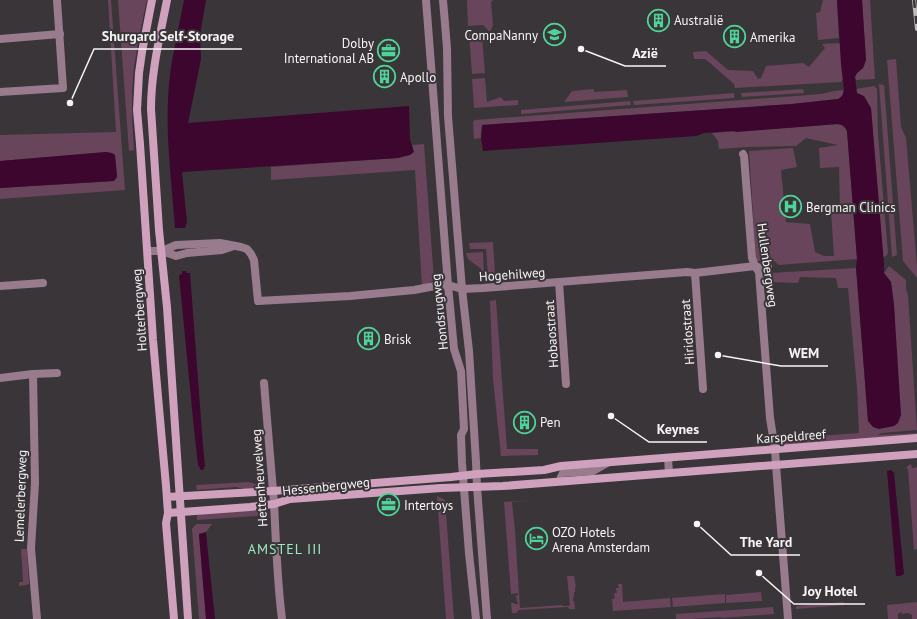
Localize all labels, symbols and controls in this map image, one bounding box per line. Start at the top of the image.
building icon: Australië [645,7,671,33]
place label: Australië [674,12,723,29]
school or university icon: CompaNanny [541,22,567,48]
callout: Shurgard Self-Storage [94,23,242,49]
building icon: Amerika [721,24,747,50]
text: Shurgard Self-Storage [102,27,234,45]
place label: CompaNanny [465,27,538,44]
place label: Amerika [750,29,795,46]
place label: Dolby International AB [284,35,374,67]
office icon: Dolby International AB [376,37,402,63]
callout: Azië [625,40,666,66]
text: Azië [632,44,658,62]
building icon: Apollo [372,64,398,90]
place label: Apollo [400,69,436,86]
hospital icon: Bergman Clinics [778,194,804,220]
place label: Bergman Clinics [806,199,896,216]
street label: Hullenbergweg [753,222,782,308]
street label: Hogehilweg [478,264,546,285]
street label: Holterbergweg [128,268,151,352]
street label: Hondsrugweg [427,273,452,351]
street label: Hiridostraat [677,298,698,365]
street label: Hobaostraat [541,299,562,368]
building icon: Brisk [355,326,381,352]
place label: Brisk [384,331,412,348]
callout: WEM [781,340,828,366]
text: WEM [789,344,819,362]
building icon: Pen [512,409,538,435]
place label: Pen [540,414,561,431]
callout: Keynes [649,416,707,442]
text: Keynes [657,420,699,438]
street label: Karspeldreef [756,426,827,447]
street label: Hettenheuvelweg [248,429,271,527]
street label: Lemelerbergweg [10,450,31,542]
street label: Hessenbergweg [281,473,371,500]
office icon: Intertoys [375,492,401,518]
place label: Intertoys [404,497,453,514]
place label: OZO Hotels Arena Amsterdam [552,524,650,556]
hotel icon: OZO Hotels Arena Amsterdam [523,526,549,552]
callout: The Yard [731,529,800,555]
text: The Yard [740,533,792,551]
district label: AMSTEL III [248,540,322,558]
callout: Joy Hotel [794,578,865,604]
text: Joy Hotel [802,582,858,600]

